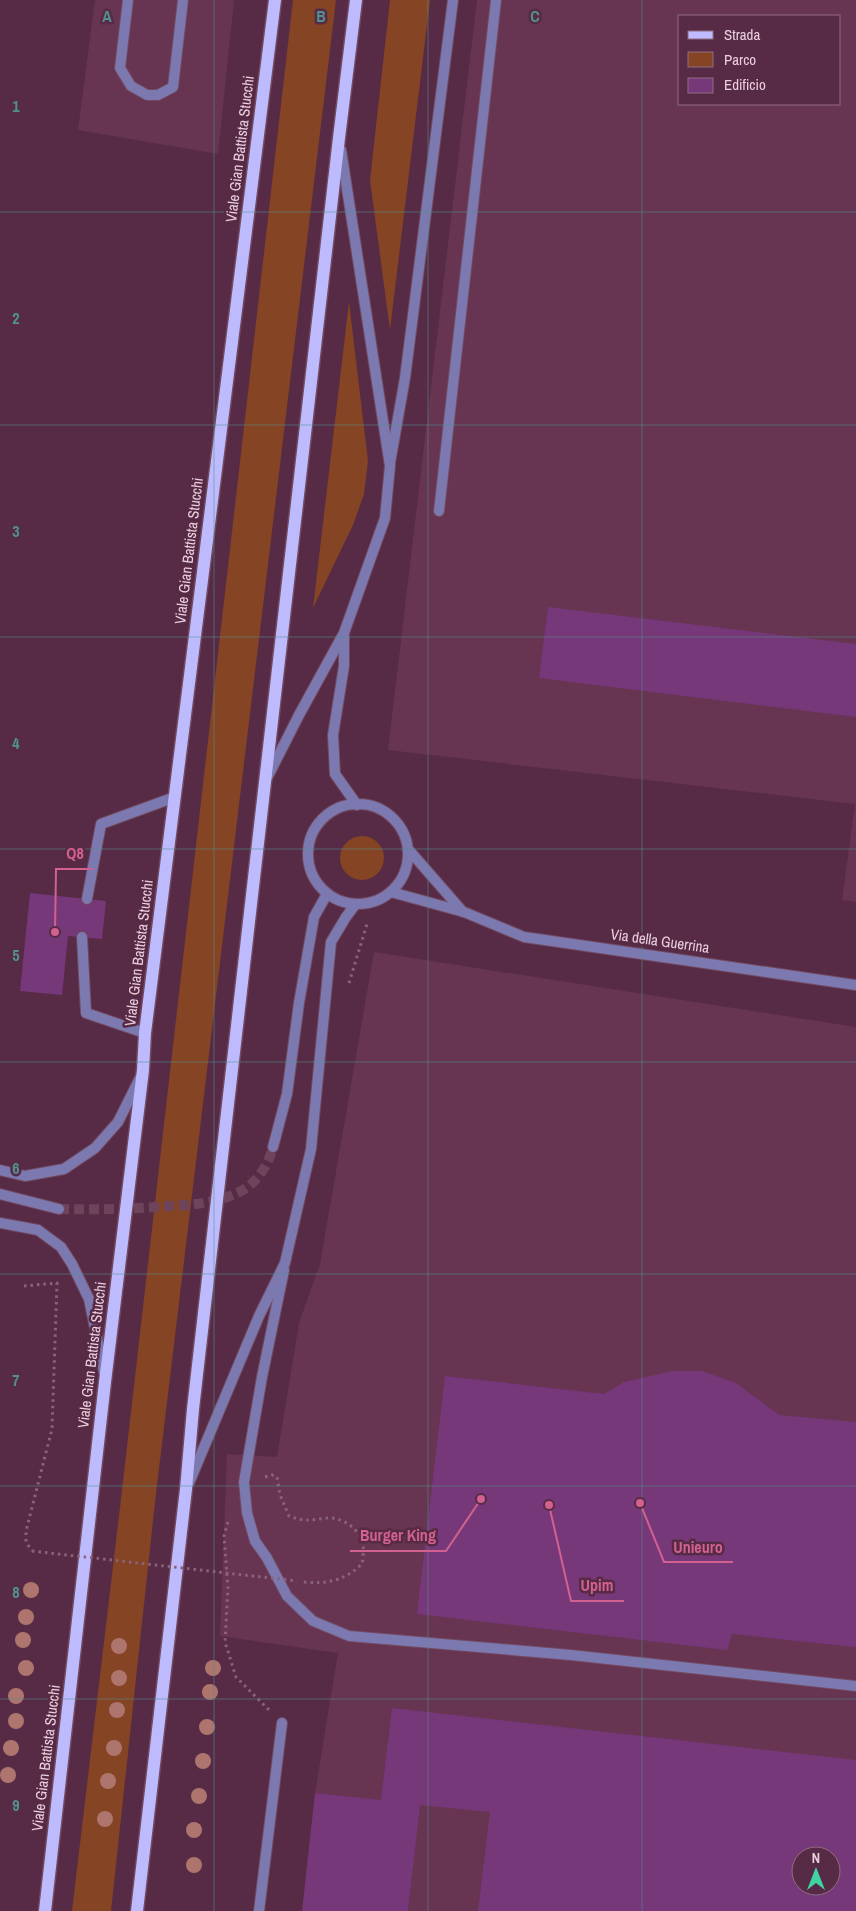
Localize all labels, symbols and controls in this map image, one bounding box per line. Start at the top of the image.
text: A [102,5,112,27]
text: B [316,5,326,27]
text: C [530,5,540,27]
legend [678,15,841,105]
text: Strada [724,24,760,45]
text: Parco [724,49,756,70]
street label: Viale Gian Battista Stucchi [220,74,259,223]
text: Edificio [724,74,766,95]
text: 1 [12,95,20,117]
text: 2 [12,307,20,329]
street label: Viale Gian Battista Stucchi [169,476,208,625]
text: 3 [12,520,20,542]
text: 4 [12,732,20,754]
callout: Q8 [56,838,93,869]
text: Q8 [66,842,84,864]
street label: Viale Gian Battista Stucchi [119,878,158,1027]
street label: Via della Guerrina [609,923,711,958]
text: 5 [12,944,20,966]
text: 6 [12,1157,20,1179]
street label: Viale Gian Battista Stucchi [72,1280,111,1429]
text: 7 [12,1369,20,1391]
callout: Burger King [350,1520,446,1551]
text: Burger King [360,1524,436,1546]
callout: Unieuro [664,1531,733,1562]
text: Unieuro [673,1536,723,1558]
callout: Upim [571,1570,624,1601]
text: Upim [581,1574,613,1596]
text: 8 [12,1581,20,1603]
street label: Viale Gian Battista Stucchi [26,1683,65,1832]
text: 9 [12,1794,20,1816]
north arrow [791,1846,841,1896]
text: N [812,1849,820,1867]

